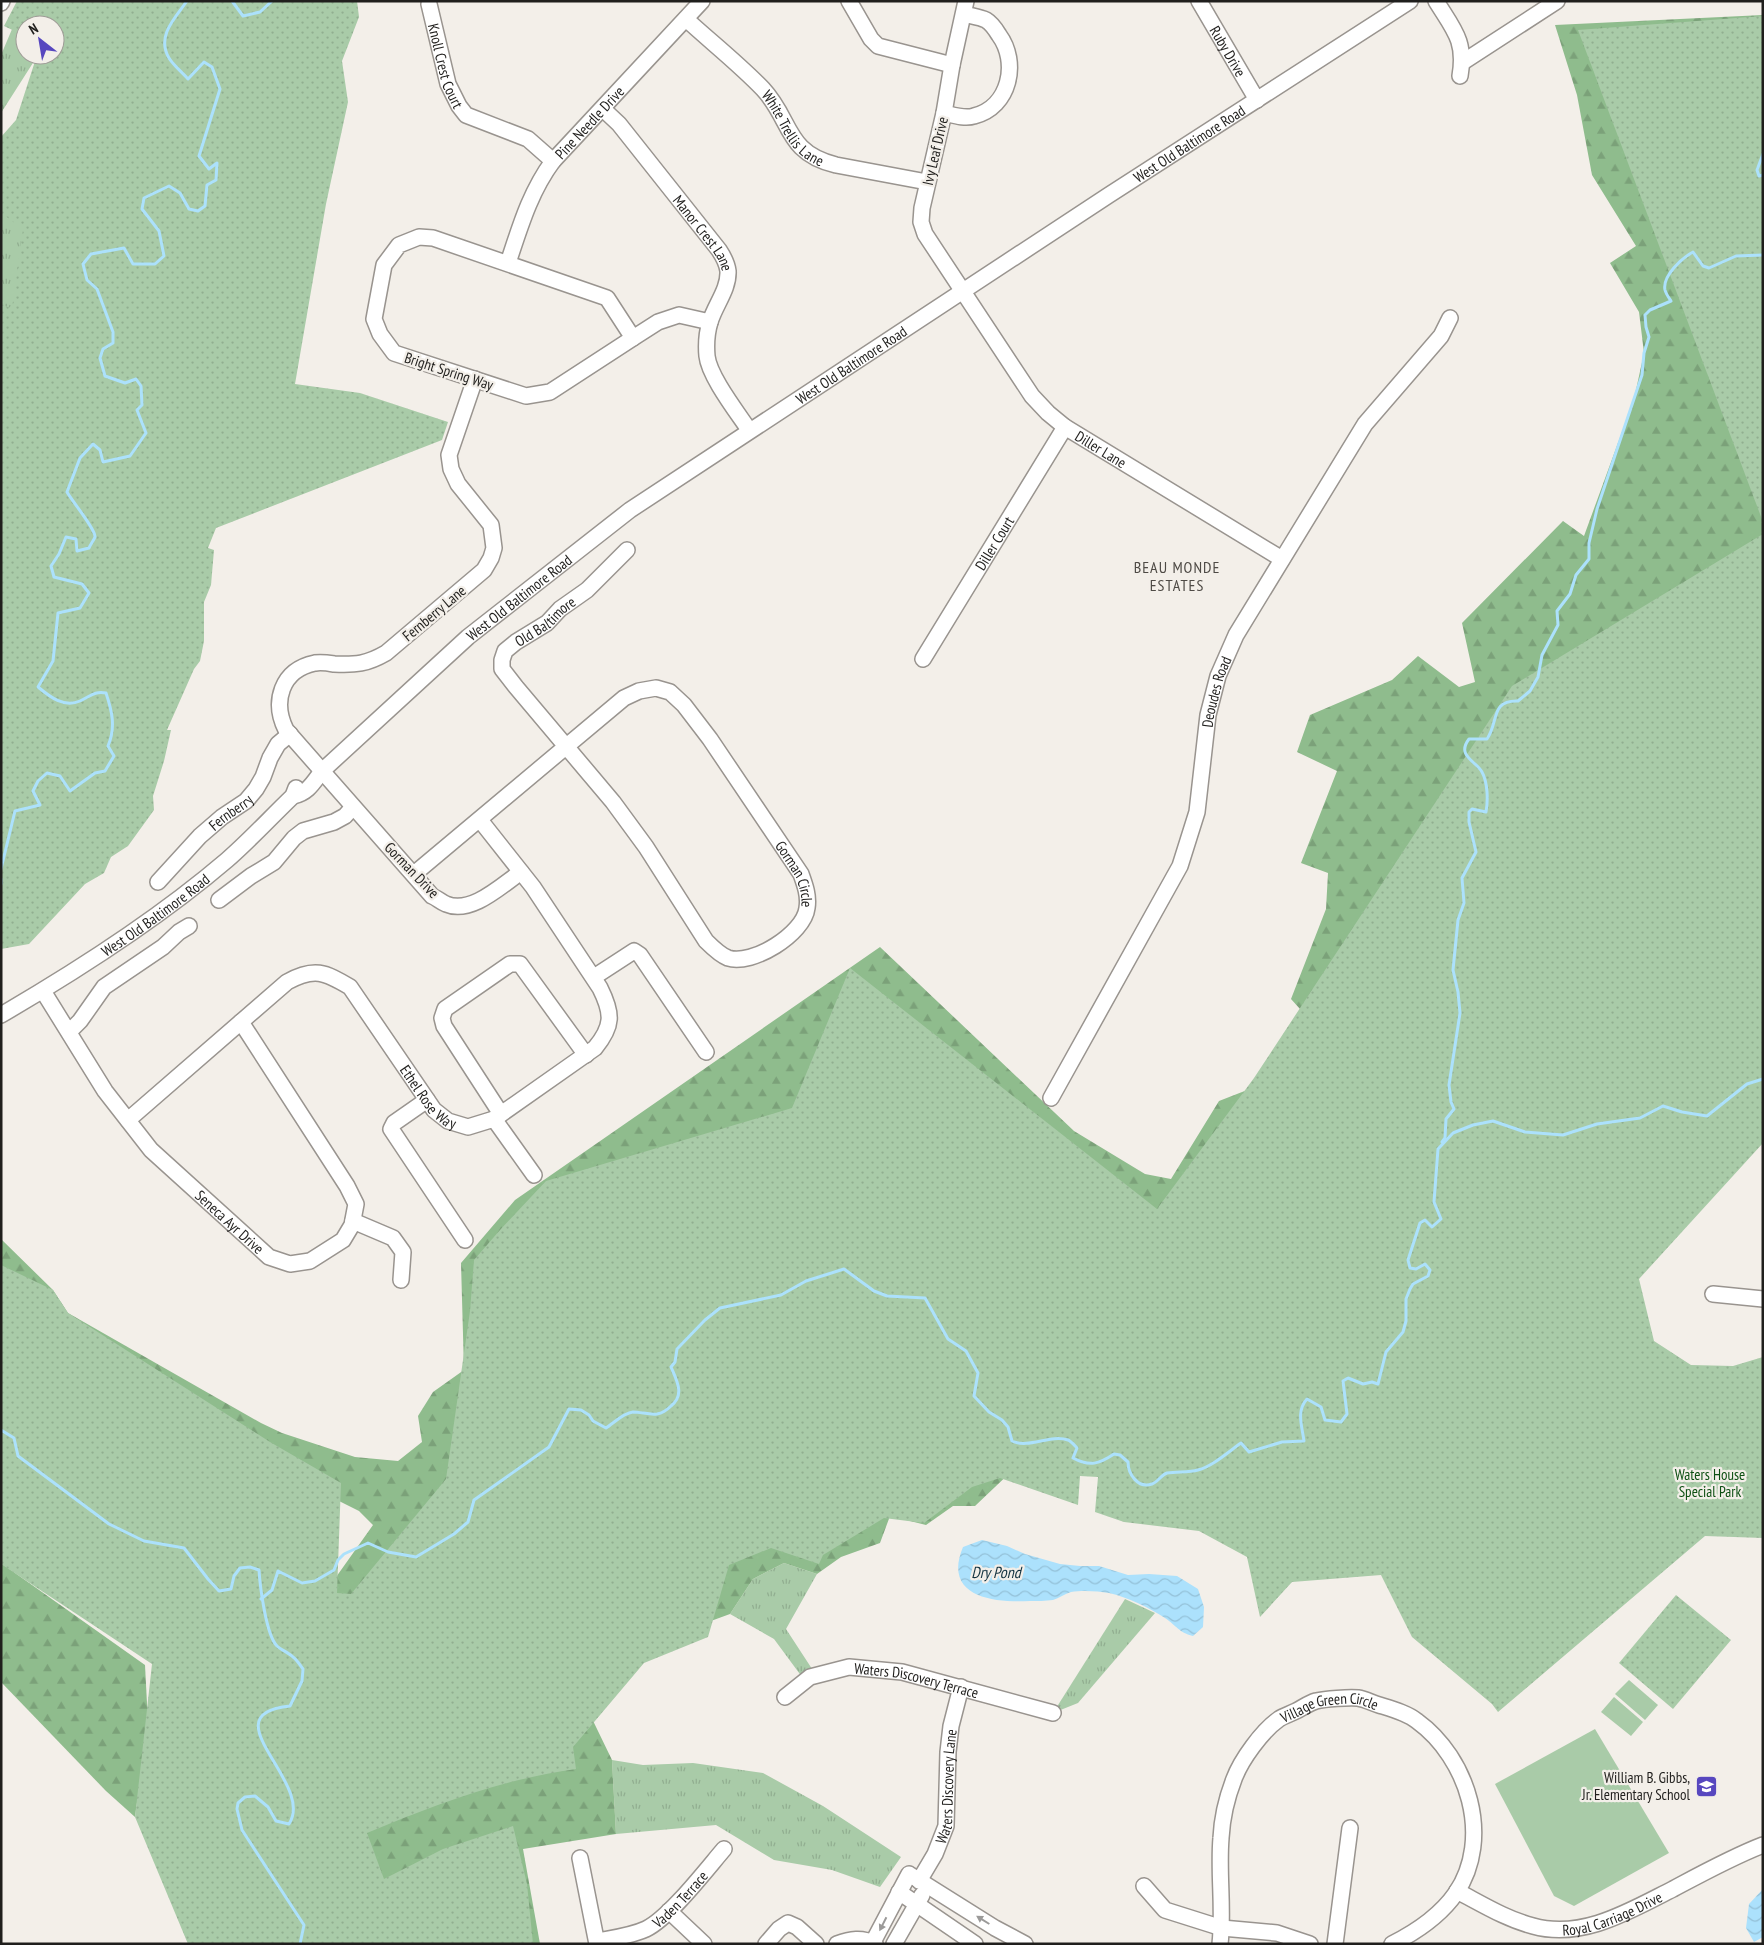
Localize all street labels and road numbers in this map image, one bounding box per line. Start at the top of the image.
street label: Knoll Crest Court [424,21,468,111]
street label: Ruby Drive [1206,22,1251,80]
street label: Pine Needle Drive [550,82,628,163]
street label: White Trellis Lane [758,86,827,170]
street label: West Old Baltimore Road [1130,100,1248,186]
street label: Ivy Leaf Drive [918,115,952,187]
street label: Manor Crest Lane [669,191,737,273]
street label: West Old Baltimore Road [792,321,910,408]
street label: Bright Spring Way [402,348,496,394]
street label: Diller Lane [1072,426,1130,472]
street label: Diller Court [970,513,1018,573]
street label: West Old Baltimore Road [463,549,575,645]
street label: Fernberry Lane [398,581,470,645]
street label: Old Baltimore [511,592,579,650]
street label: Deoudes Road [1197,653,1235,728]
street label: Fernberry [204,790,257,834]
street label: Gorman Circle [772,837,817,908]
street label: Gorman Drive [381,838,443,902]
street label: West Old Baltimore Road [98,869,213,960]
street label: Ethel Rose Way [396,1061,459,1133]
street label: Seneca Ayr Drive [192,1186,268,1258]
street label: Waters Discovery Terrace [853,1658,981,1702]
street label: Village Green Circle [1276,1688,1381,1727]
street label: Waters Discovery Lane [931,1728,960,1846]
street label: Vaden Terrace [648,1867,711,1932]
street label: Royal Carriage Drive [1562,1887,1665,1939]

